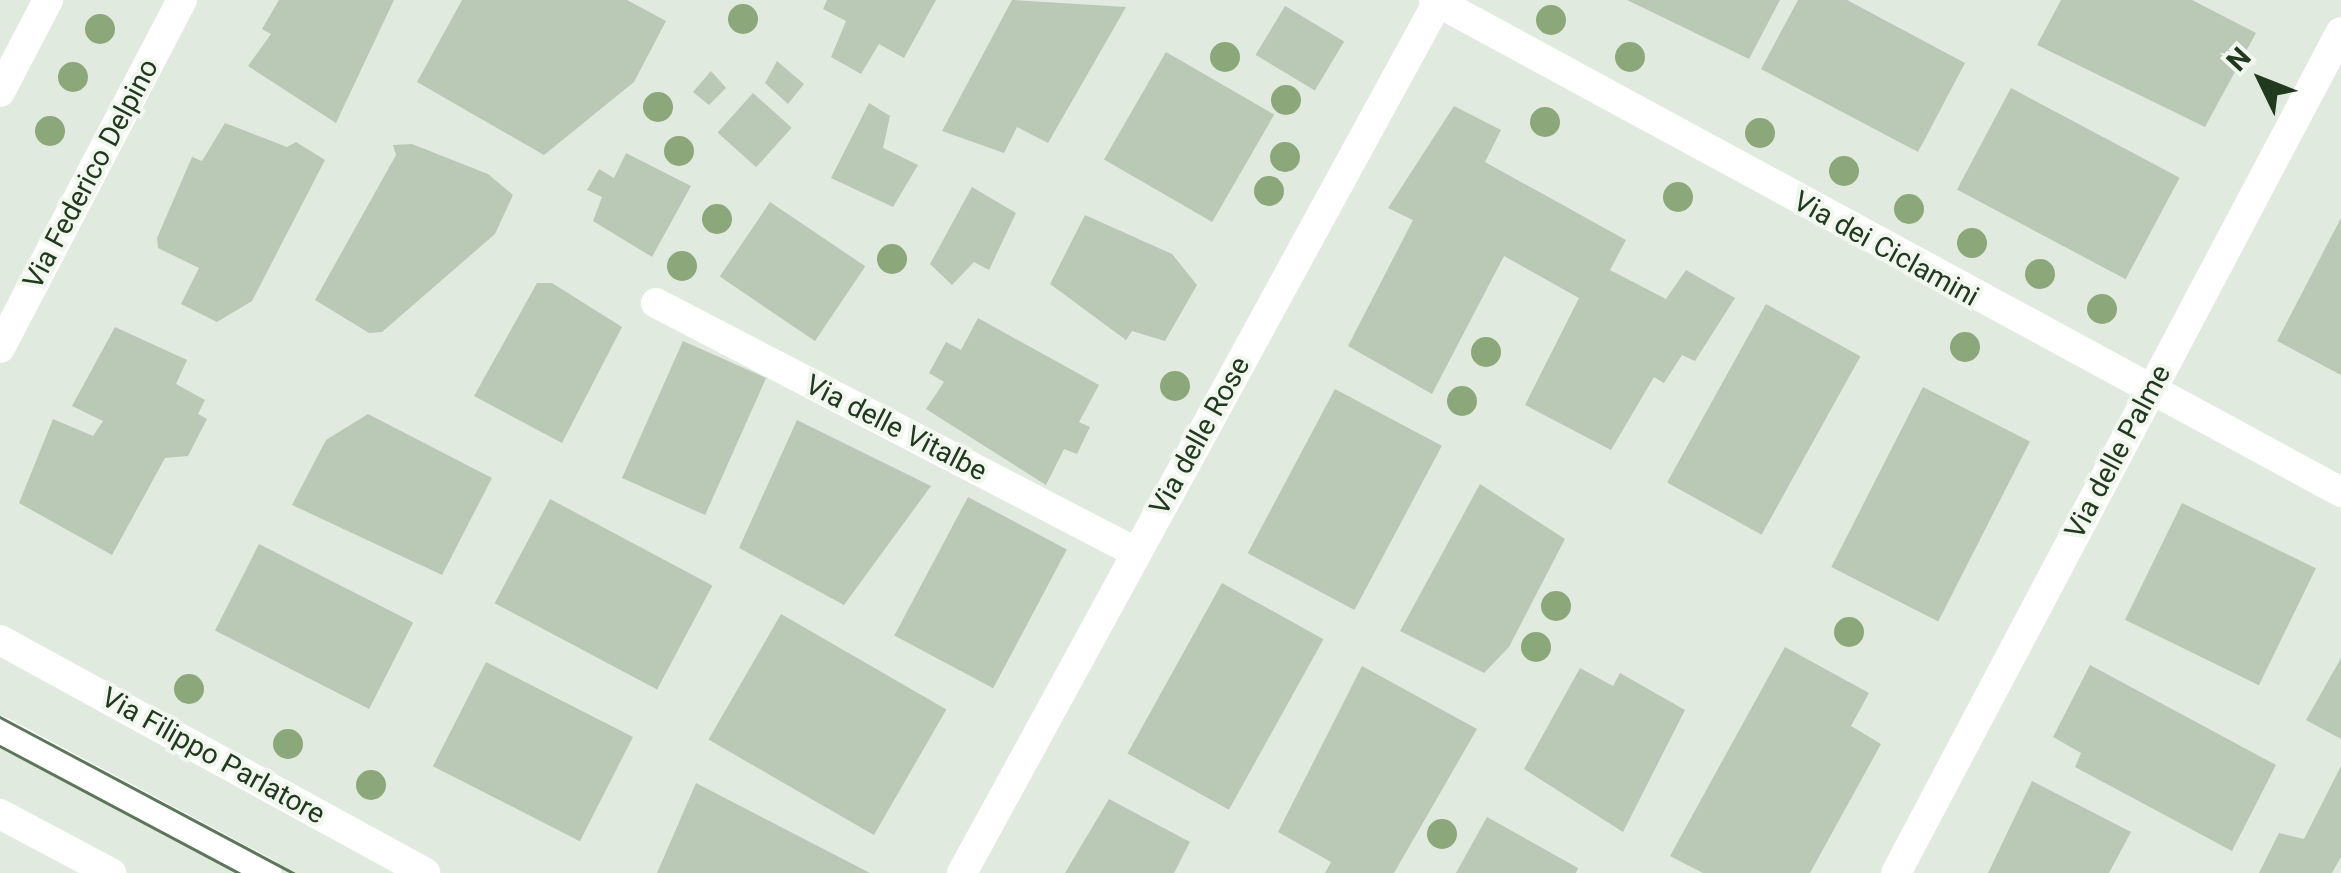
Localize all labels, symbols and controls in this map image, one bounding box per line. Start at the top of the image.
north arrow [2211,30,2311,130]
text: N [2220,41,2257,78]
street label: Via Federico Delpino [16,53,166,295]
street label: Via dei Ciclamini [1788,184,1984,314]
street label: Via delle Rose [1143,351,1257,521]
street label: Via delle Palme [2058,359,2178,545]
street label: Via delle Vitalbe [800,368,992,488]
street label: Via Filippo Parlatore [95,681,331,831]

